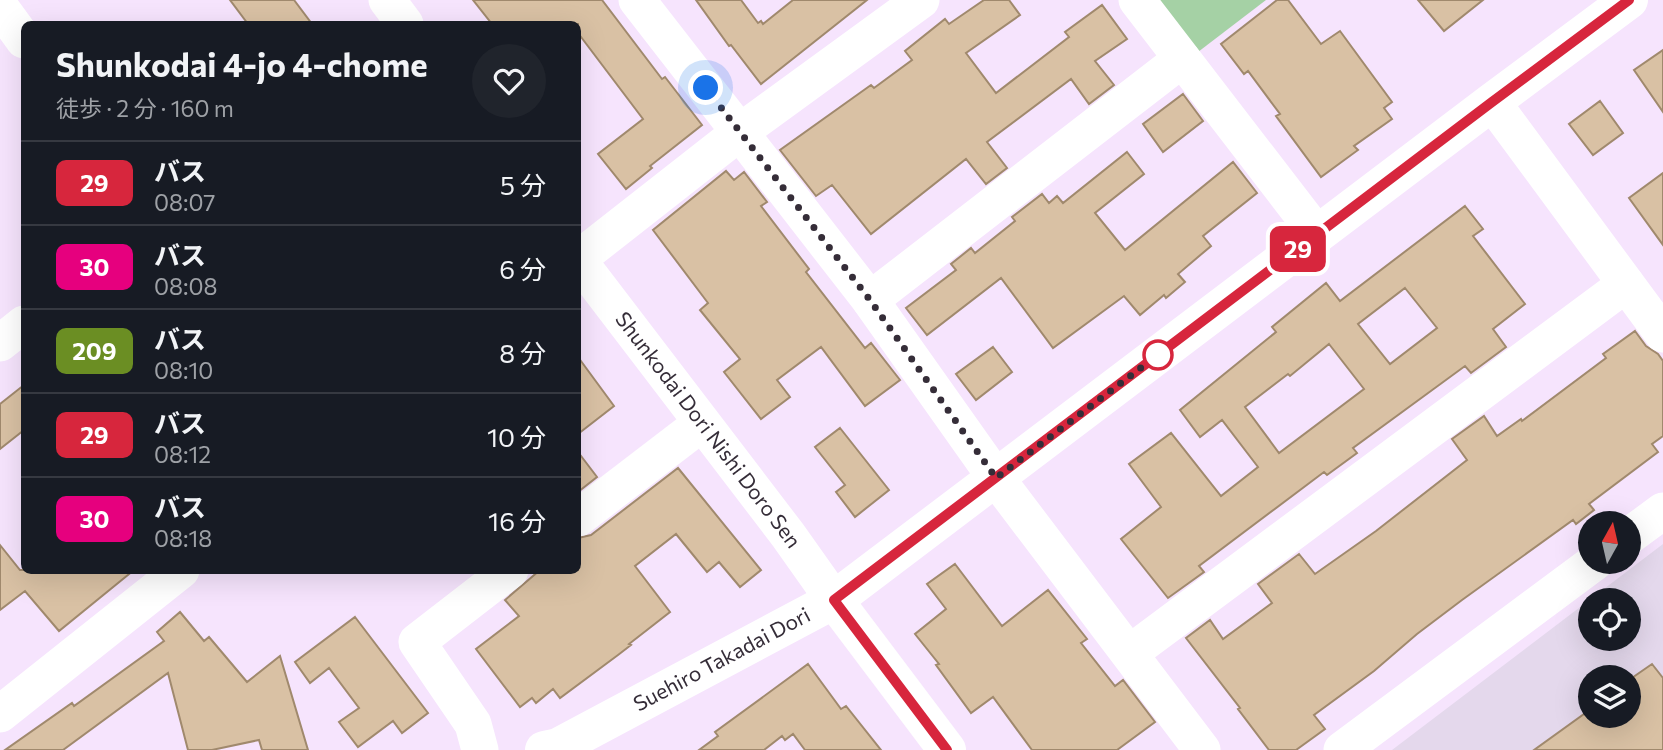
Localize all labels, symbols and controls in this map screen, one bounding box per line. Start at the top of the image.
text: Shunkodai 4-jo 4-chome [56,43,428,84]
button: heart [472,44,546,118]
your location [688,70,723,105]
text: 徒歩 · 2 分 · 160 m [56,94,234,122]
text: バス [154,155,206,186]
text: 29 [80,168,109,197]
text: 5 分 [500,169,546,200]
text: 08:07 [154,188,215,216]
line badge: 29 [1266,226,1330,272]
text: 29 [1284,234,1312,263]
text: バス [154,239,206,270]
text: 30 [80,252,109,281]
text: 6 分 [499,253,546,284]
text: 08:08 [154,272,217,300]
street label: Shunkodai Dori Nishi Doro Sen [611,306,807,552]
text: バス [154,323,206,354]
text: 209 [72,336,117,365]
text: 8 分 [499,337,546,368]
unlabelled marker [1143,340,1173,370]
text: 08:10 [154,356,213,384]
text: バス [154,407,206,438]
text: 29 [80,420,109,449]
text: 10 分 [487,421,546,452]
text: 08:12 [154,440,211,468]
text: バス [154,491,206,522]
text: 30 [80,504,109,533]
text: 16 分 [488,505,546,536]
north arrow [1578,511,1642,574]
map controls [1578,511,1641,728]
text: 08:18 [154,524,212,552]
button: locate [1578,588,1641,651]
street label: Suehiro Takadai Dori [629,601,814,716]
button: layers [1578,665,1641,728]

